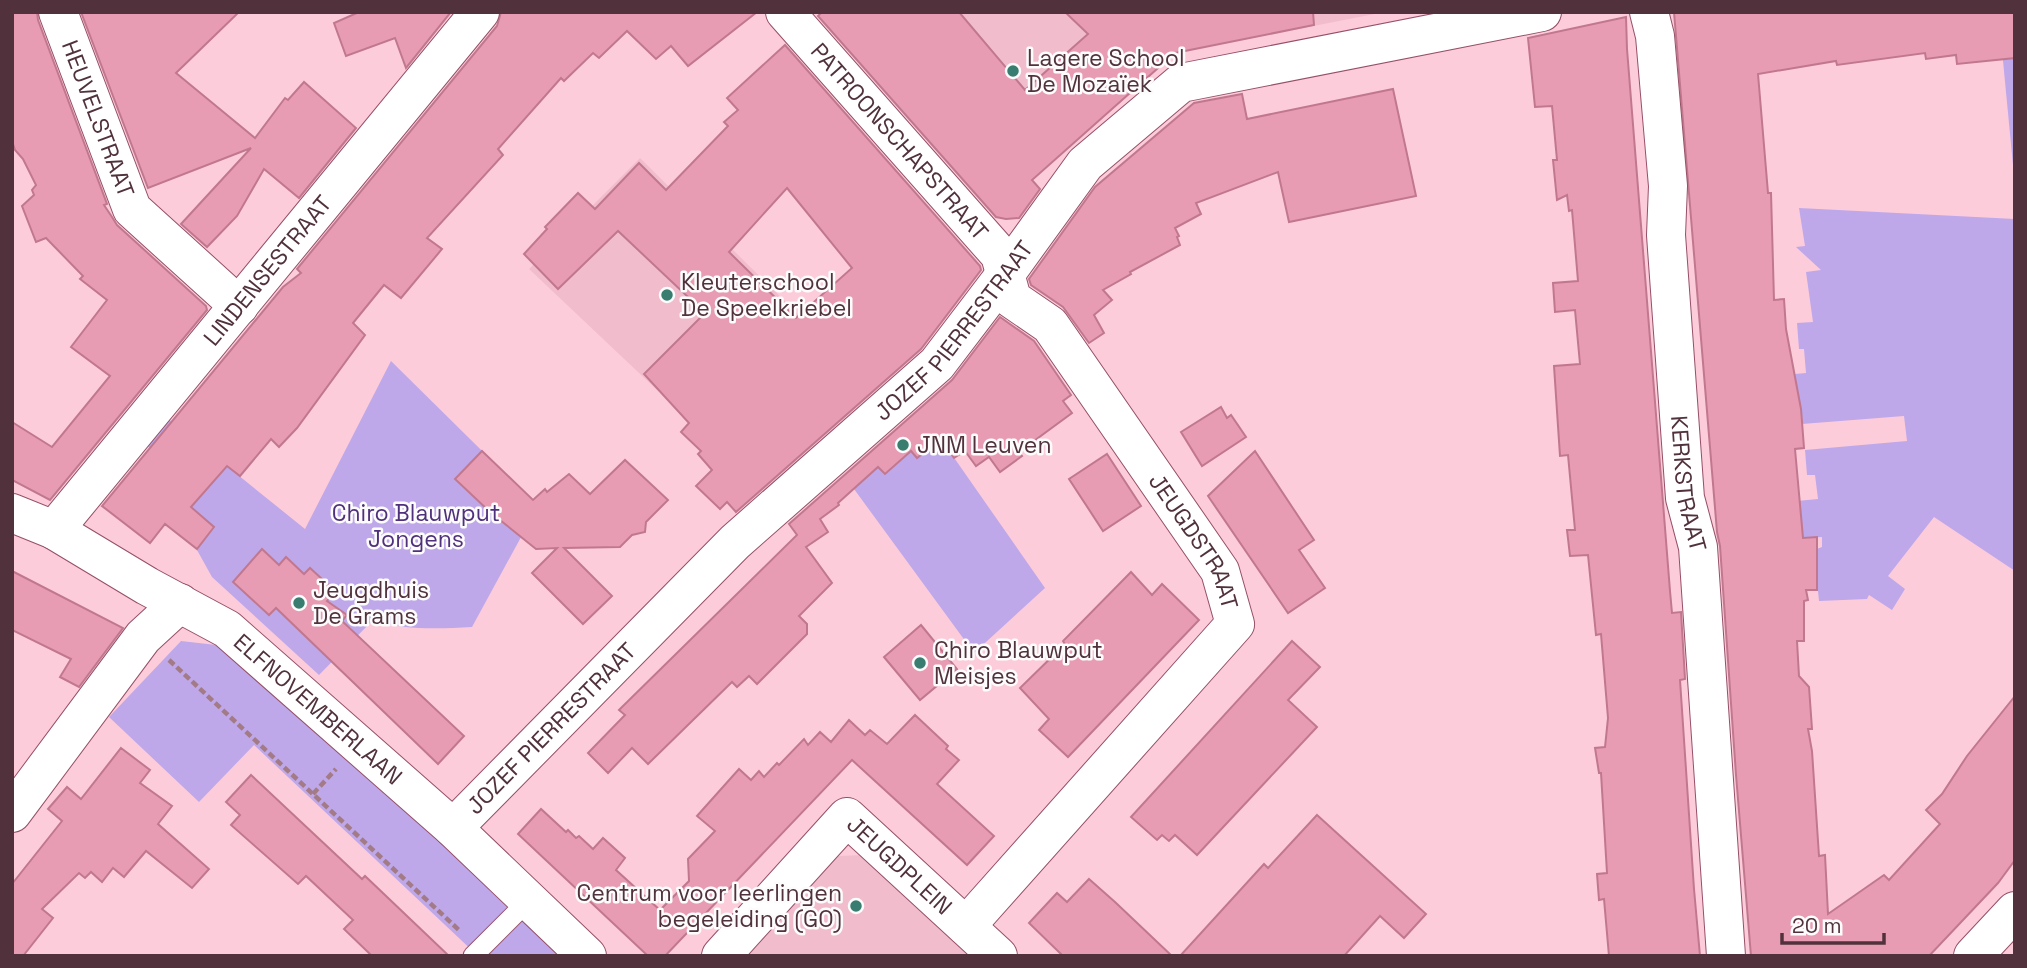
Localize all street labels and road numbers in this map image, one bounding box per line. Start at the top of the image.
street label: HEUVELSTRAAT [55,36,141,201]
street label: PATROONSCHAPSTRAAT [804,37,995,247]
street label: LINDENSESTRAAT [197,189,338,352]
street label: JOZEF PIERRESTRAAT [868,235,1040,427]
street label: KERKSTRAAT [1664,414,1714,555]
street label: JEUGDSTRAAT [1142,467,1245,613]
street label: ELFNOVEMBERLAAN [227,627,409,791]
street label: JOZEF PIERRESTRAAT [460,636,643,821]
street label: JEUGDPLEIN [841,809,958,921]

